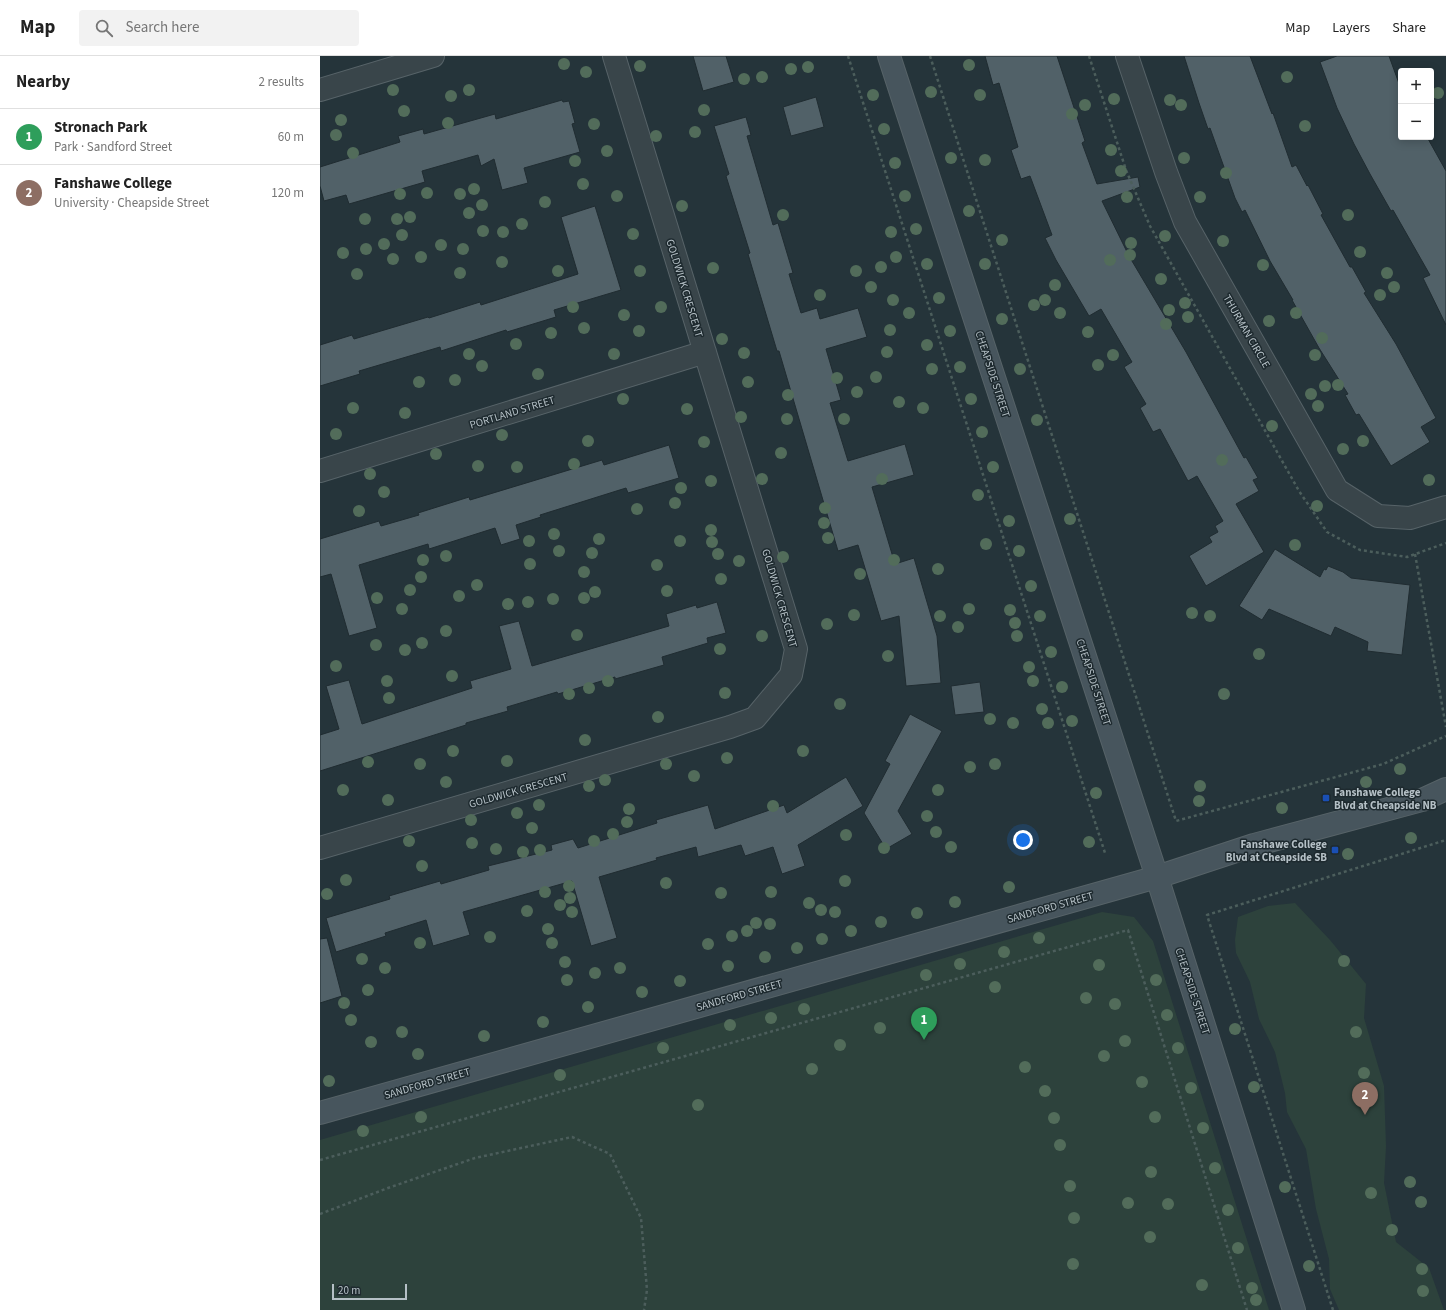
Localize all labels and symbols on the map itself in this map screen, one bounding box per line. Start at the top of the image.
street label: GOLDWICK CRESCENT [662,237,707,339]
street label: THURMAN CIRCLE [1219,292,1274,371]
street label: CHEAPSIDE STREET [971,329,1014,419]
street label: PORTLAND STREET [468,392,557,433]
street label: GOLDWICK CRESCENT [758,547,801,649]
street label: CHEAPSIDE STREET [1072,637,1115,727]
street label: GOLDWICK CRESCENT [467,769,569,812]
place label: Fanshawe College Blvd at Cheapside NB [1334,785,1437,813]
marker: Fanshawe College Blvd at Cheapside NB [1321,793,1331,803]
your location [1013,830,1033,850]
place label: Fanshawe College Blvd at Cheapside SB [1226,837,1327,865]
marker: Fanshawe College Blvd at Cheapside SB [1330,845,1340,855]
street label: SANDFORD STREET [1005,888,1095,927]
street label: CHEAPSIDE STREET [1171,946,1214,1036]
street label: SANDFORD STREET [694,976,784,1015]
pin: 1 [911,1007,937,1040]
street label: SANDFORD STREET [382,1064,472,1103]
pin: 2 [1352,1082,1378,1115]
scale bar [332,1282,407,1301]

